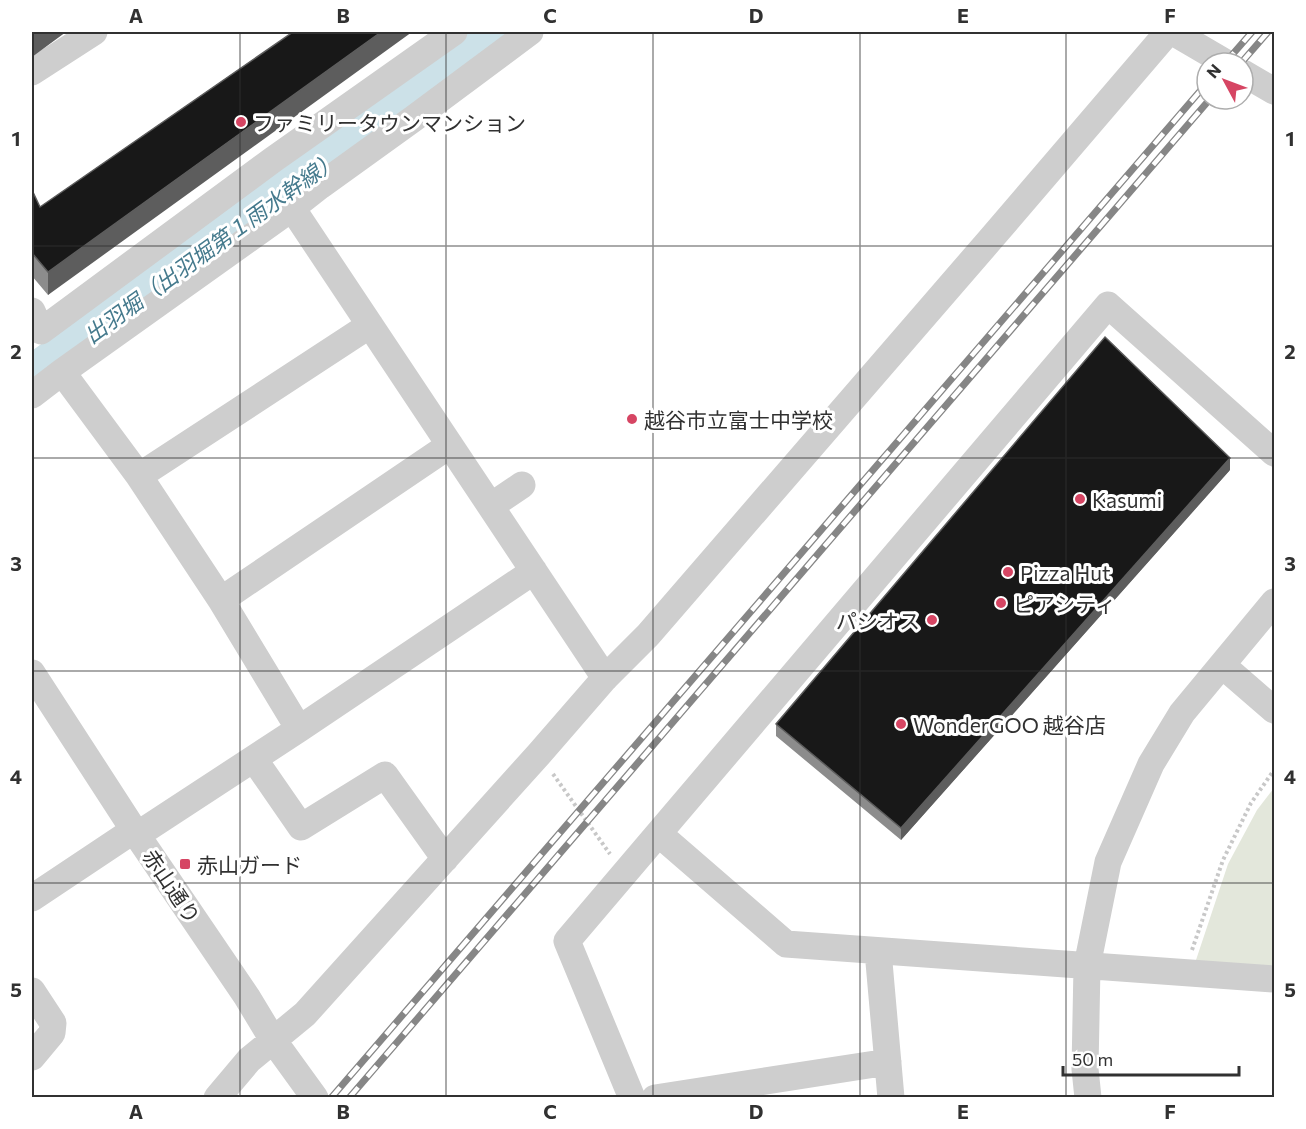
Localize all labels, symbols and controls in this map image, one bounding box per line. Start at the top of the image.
text: A [129,3,143,27]
text: B [336,3,350,27]
text: C [543,3,557,27]
text: D [749,3,763,27]
text: E [957,3,969,27]
text: F [1164,3,1176,27]
north arrow [1195,51,1255,111]
text: N [1202,60,1224,82]
place label: ファミリータウンマンション [253,110,526,135]
marker: ファミリータウンマンション [234,115,248,129]
text: 1 [11,126,21,150]
text: 1 [1285,126,1295,150]
water label: 出羽堀（出羽堀第１雨水幹線） [78,146,344,348]
text: 2 [10,339,22,363]
text: 2 [1284,339,1296,363]
place label: 越谷市立富士中学校 [644,407,833,432]
marker: 越谷市立富士中学校 [625,412,639,426]
place label: Kasumi [1092,487,1162,512]
marker: Kasumi [1073,492,1087,506]
text: 3 [10,551,22,575]
text: 3 [1284,551,1296,575]
place label: Pizza Hut [1020,560,1111,585]
marker: Pizza Hut [1001,565,1015,579]
place label: ピアシティ [1013,591,1116,616]
marker: ピアシティ [994,596,1008,610]
place label: パシオス [836,608,920,633]
marker: パシオス [925,613,939,627]
place label: WonderGOO 越谷店 [913,712,1106,737]
marker: WonderGOO 越谷店 [894,717,908,731]
text: 4 [10,764,22,788]
text: 4 [1284,764,1296,788]
street label: 赤山通り [138,844,206,928]
place label: 赤山ガード [197,852,302,877]
marker: 赤山ガード [178,857,192,871]
text: 5 [10,977,22,1001]
text: 5 [1284,977,1296,1001]
scale bar [1063,1039,1238,1077]
text: 50 m [1072,1048,1113,1070]
text: A [129,1099,143,1123]
text: B [336,1099,350,1123]
text: C [543,1099,557,1123]
text: D [749,1099,763,1123]
text: E [957,1099,969,1123]
text: F [1164,1099,1176,1123]

